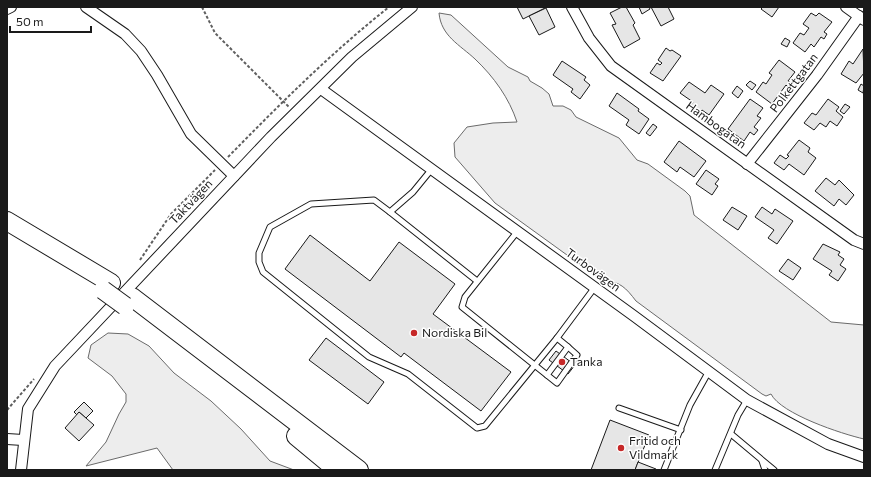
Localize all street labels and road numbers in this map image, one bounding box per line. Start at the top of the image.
street label: Polkettgatan [766,50,820,115]
street label: Hambogatan [684,98,749,151]
street label: Taktvägen [166,176,215,227]
street label: Turbovägen [564,245,624,294]

